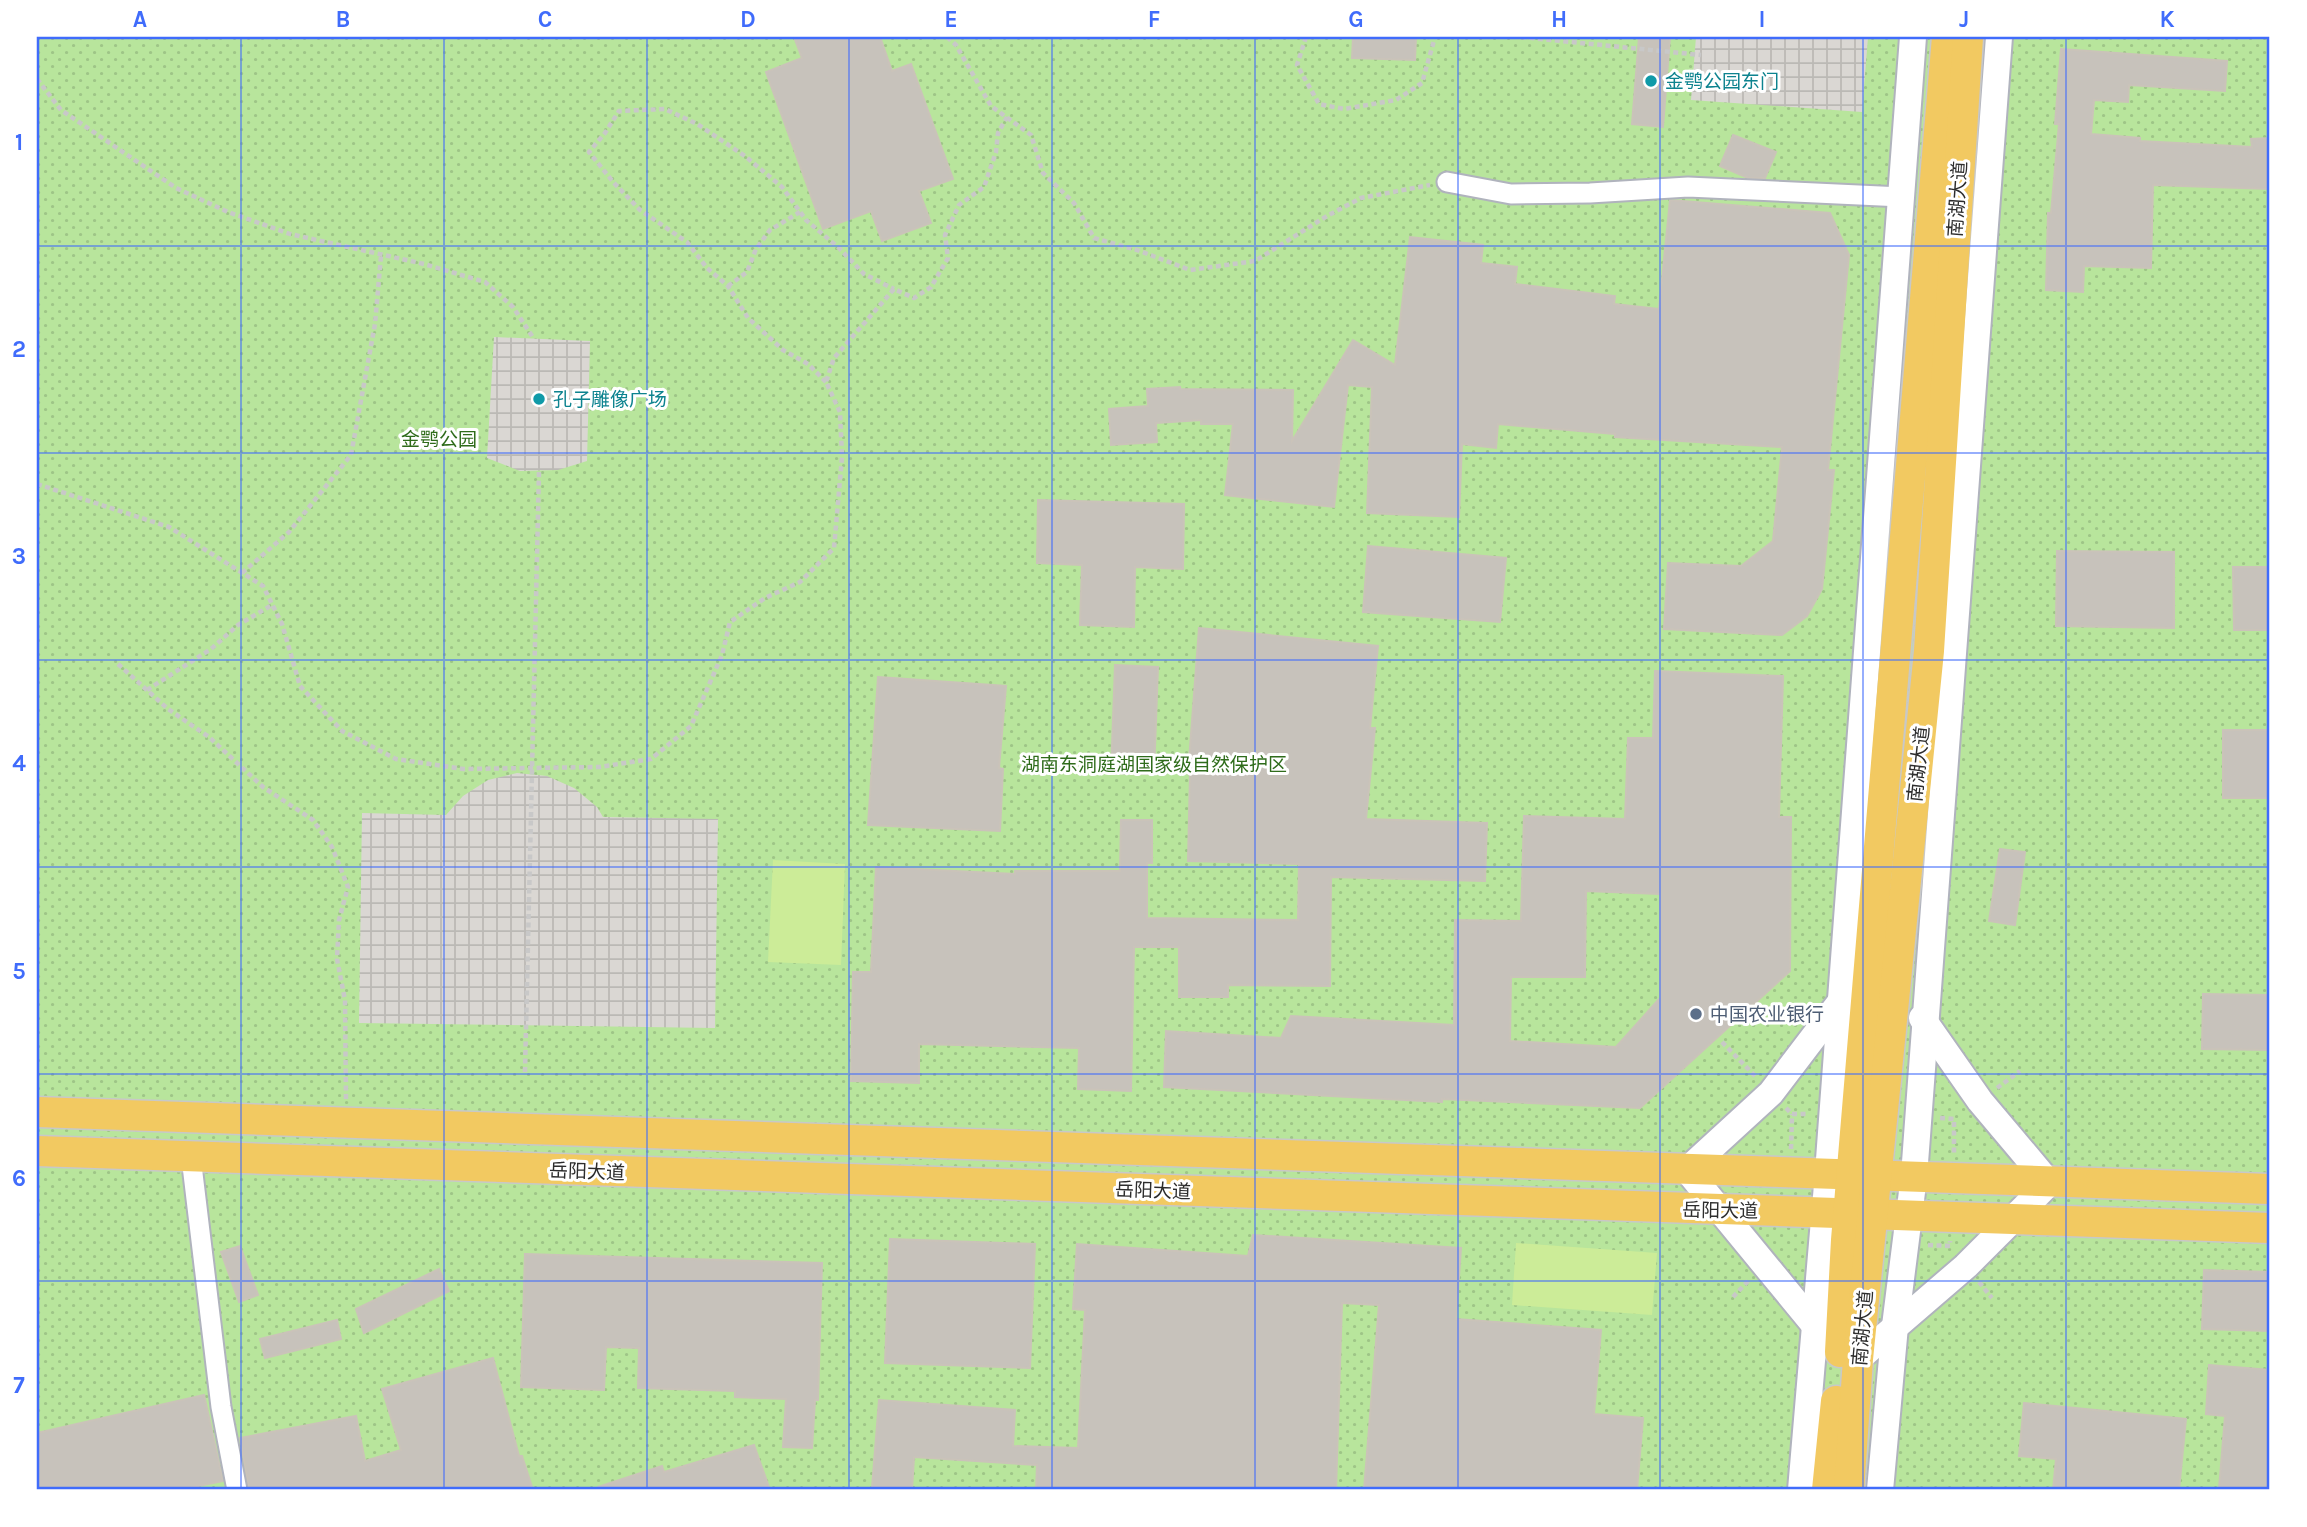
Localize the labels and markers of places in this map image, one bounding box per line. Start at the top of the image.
place label: 金鹗公园东门 [1665,71,1779,93]
marker: 金鹗公园东门 [1643,73,1659,89]
place label: 孔子雕像广场 [553,389,667,411]
marker: 孔子雕像广场 [531,391,547,407]
place label: 中国农业银行 [1710,1004,1824,1026]
marker: 中国农业银行 [1688,1006,1704,1022]

